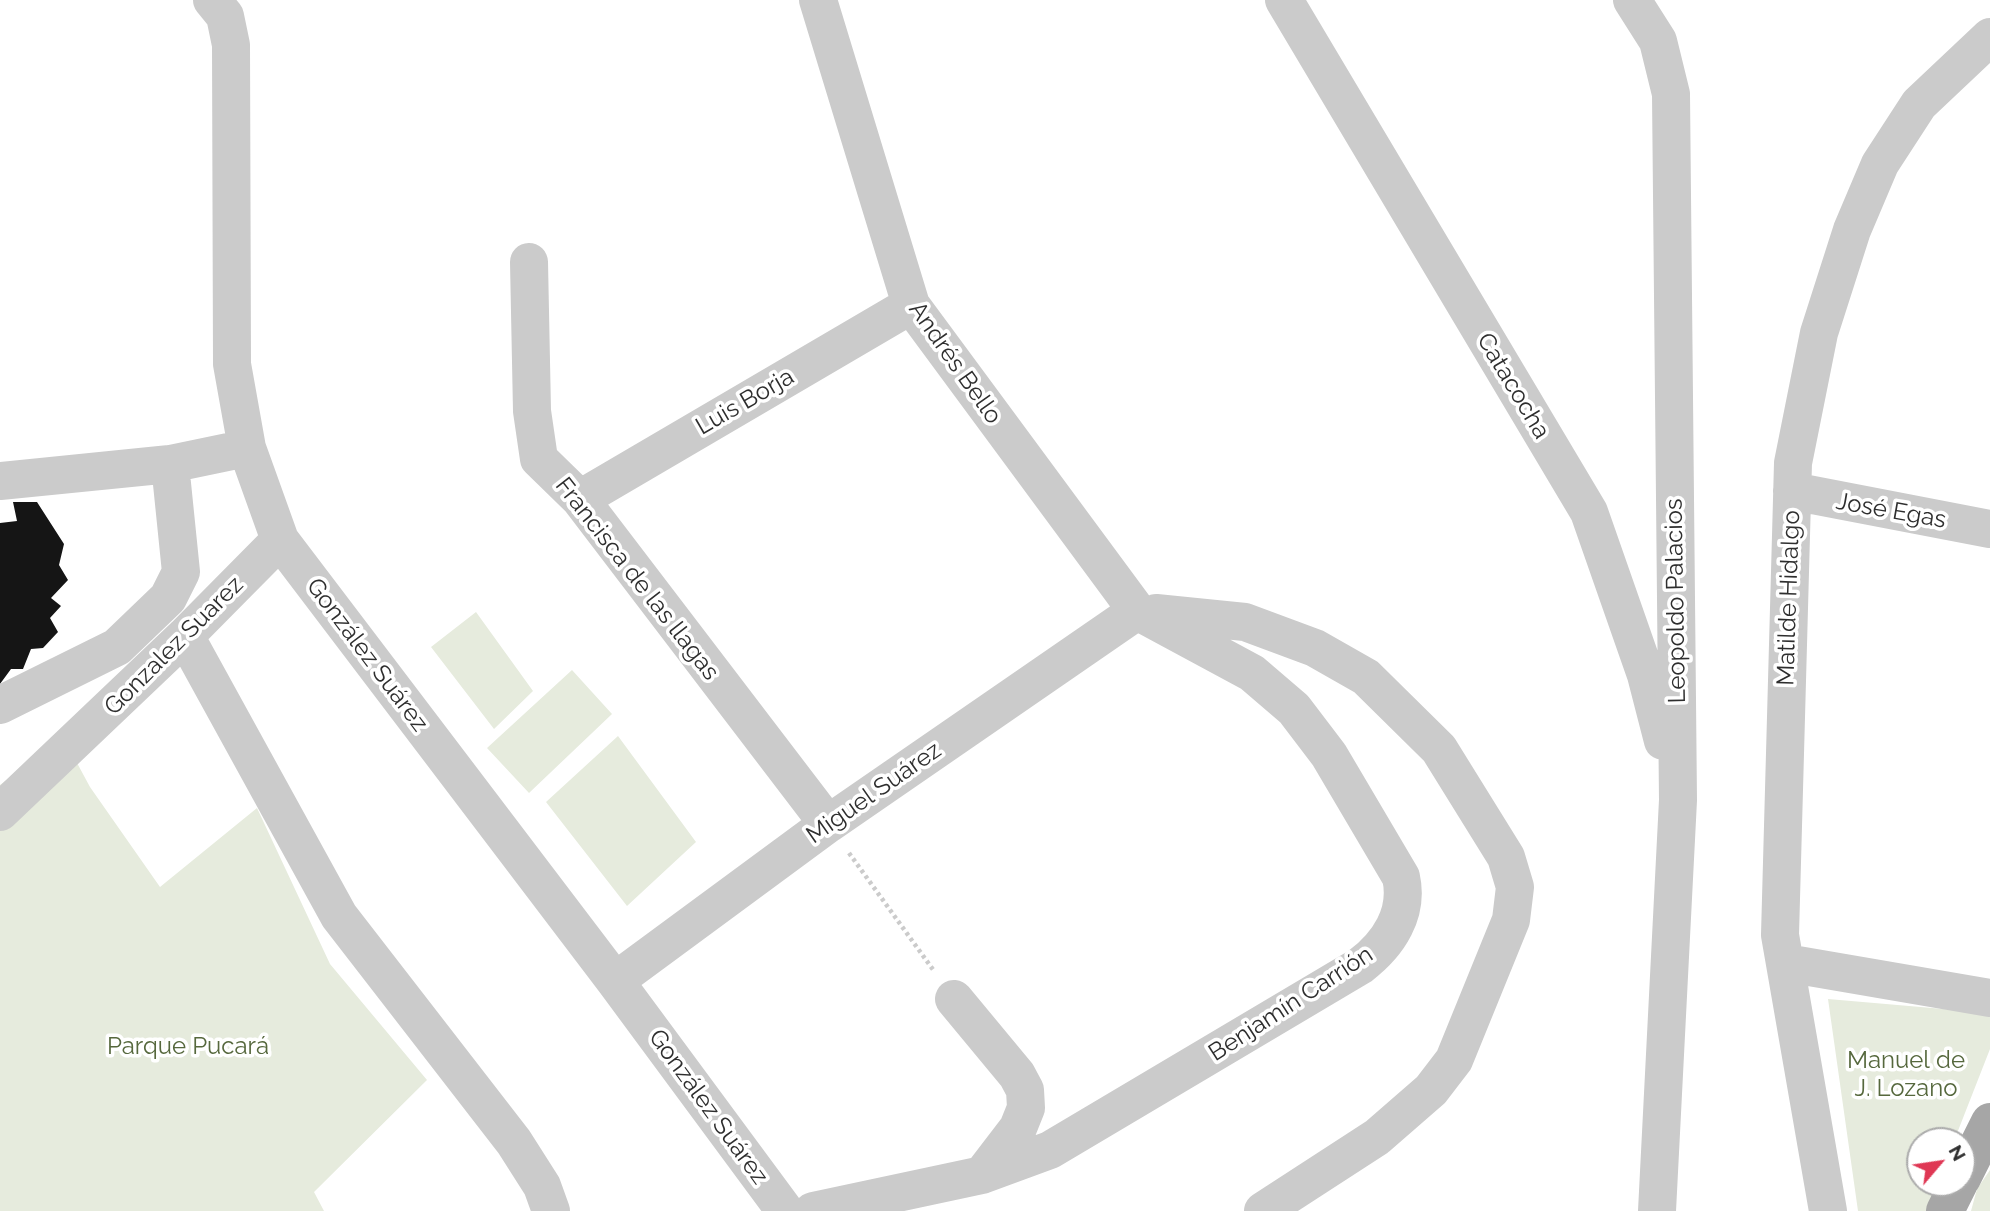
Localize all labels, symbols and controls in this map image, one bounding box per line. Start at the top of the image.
street label: Andrés Bello [902,296,1008,430]
street label: Catacocha [1470,328,1556,444]
street label: Luis Borja [691,362,799,442]
street label: Francisca de las llagas [549,472,725,686]
street label: José Egas [1834,487,1948,535]
street label: Leopoldo Palacios [1660,498,1692,704]
street label: Matilde Hidalgo [1772,510,1806,686]
street label: Gonzalez Suarez [99,571,249,721]
street label: González Suárez [300,573,434,737]
street label: Miguel Suárez [801,736,947,850]
street label: Benjamín Carrión [1204,940,1378,1068]
street label: González Suárez [642,1024,774,1190]
park label: Parque Pucará [107,1033,269,1061]
park label: Manuel de J. Lozano [1847,1047,1965,1103]
north arrow [1906,1127,1976,1197]
text: N [1944,1141,1971,1164]

